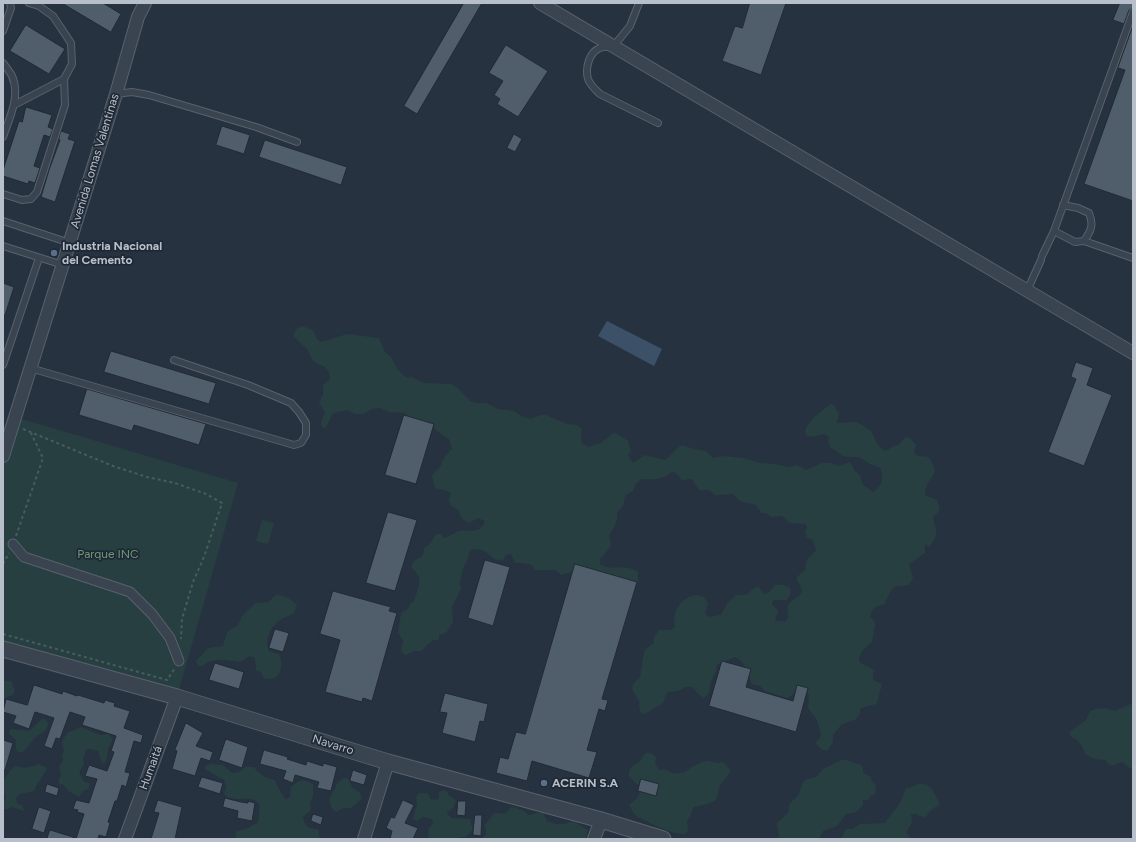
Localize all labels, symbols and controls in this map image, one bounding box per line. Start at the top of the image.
street label: Avenida Lomas Valentinas [68,92,122,230]
place label: Industria Nacional del Cemento [62,239,162,267]
marker: Industria Nacional del Cemento [49,248,59,258]
park label: Parque INC [77,547,139,561]
street label: Navarro [311,732,355,758]
street label: Humaitá [136,744,166,792]
place label: ACERIN S.A [552,776,618,790]
marker: ACERIN S.A [539,778,549,788]

